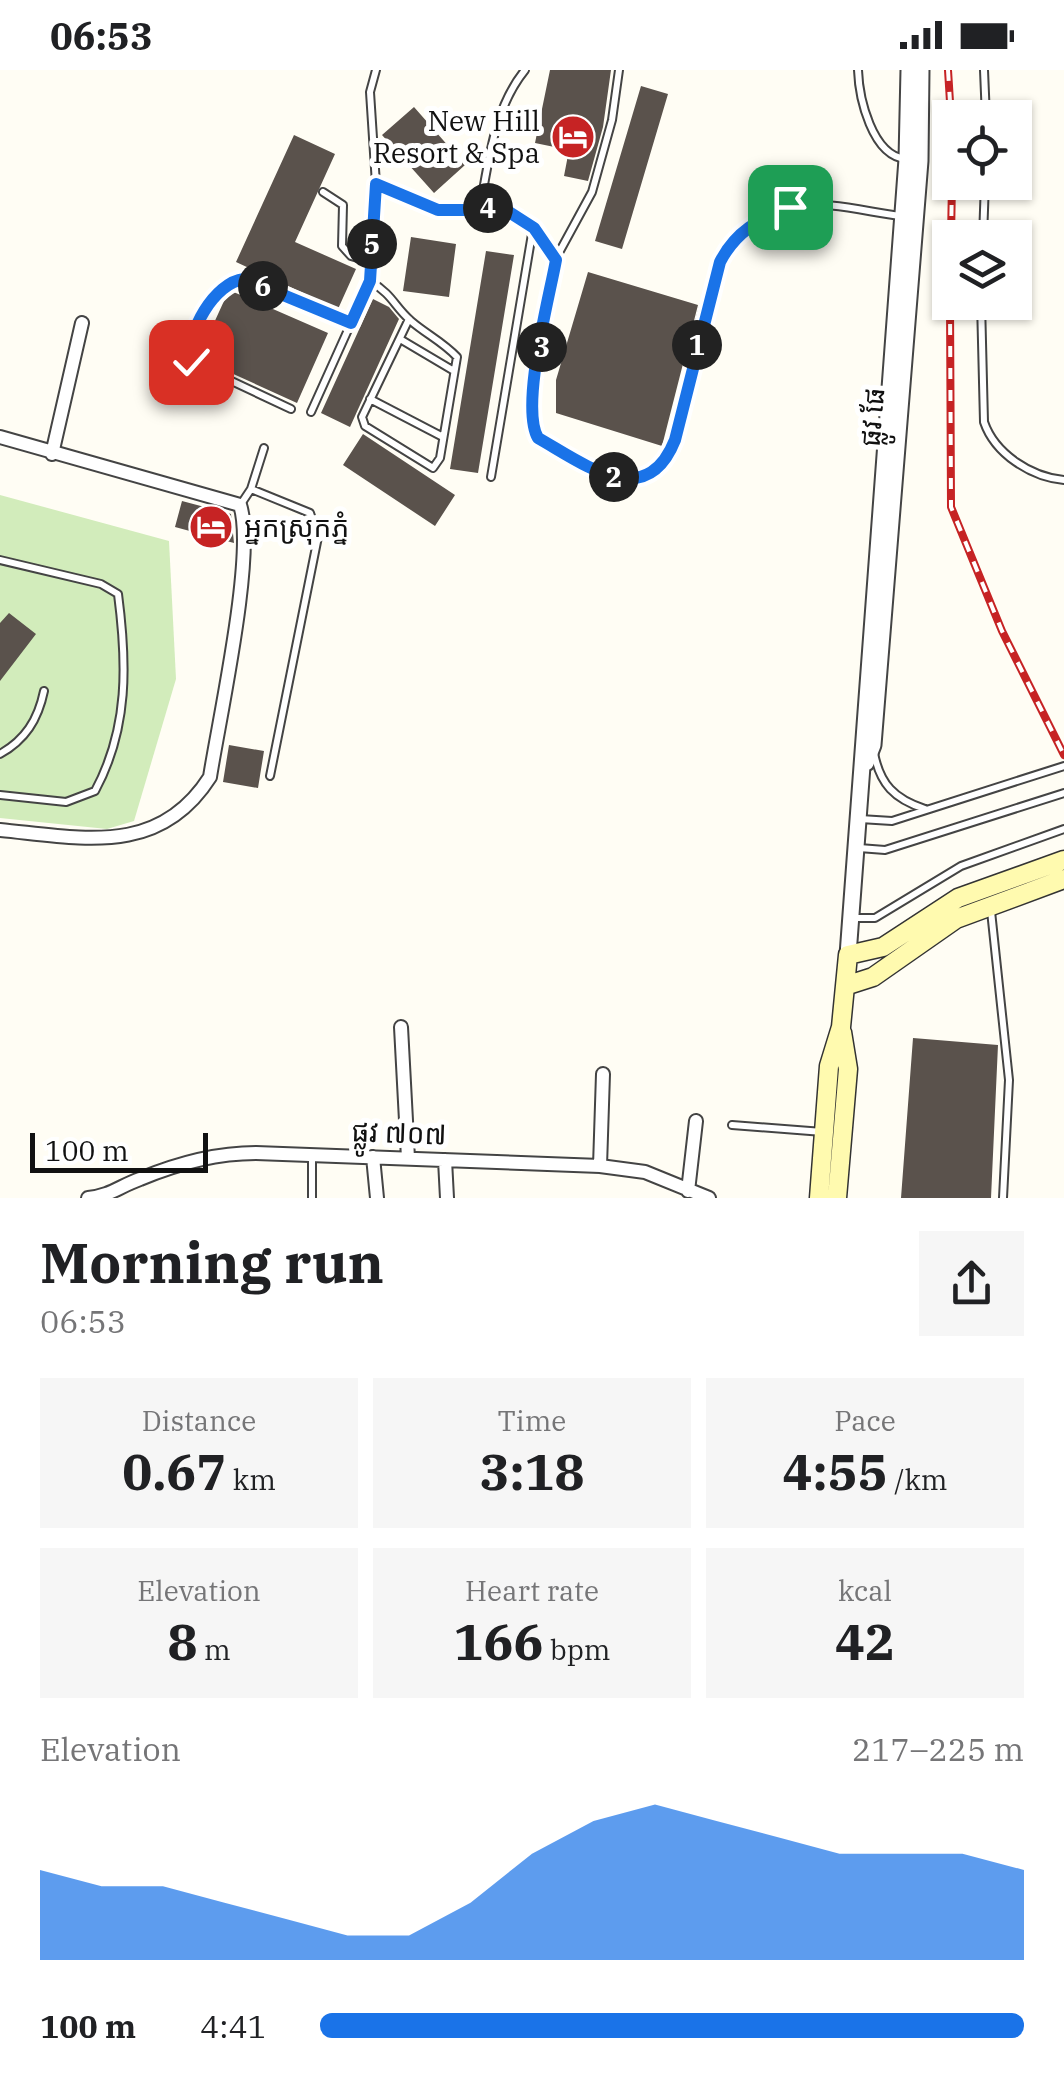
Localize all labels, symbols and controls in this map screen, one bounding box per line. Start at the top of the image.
text: 06:53 [50,11,153,60]
map controls [932,100,1032,320]
button: locate [932,100,1032,200]
place label: New Hill Resort & Spa [373,102,540,171]
hotel icon: New Hill Resort & Spa [550,114,596,160]
pin [748,165,833,250]
icon: arrive [763,180,818,235]
pin: 4 [463,183,513,233]
text: 4 [480,189,496,226]
pin: 5 [347,219,397,269]
button: layers [932,220,1032,320]
text: 5 [364,225,380,262]
pin: 6 [238,261,288,311]
text: 6 [255,267,271,304]
pin [149,320,234,405]
pin: 1 [672,320,722,370]
pin: 3 [517,322,567,372]
text: 1 [689,326,705,363]
text: 3 [534,328,550,365]
icon: check [164,335,219,390]
street label: ផ្លូវ ផែ [850,386,900,449]
pin: 2 [589,452,639,502]
text: 2 [606,458,622,495]
hotel icon: អ្នកស្រុកភ្នំ [188,504,234,550]
place label: អ្នកស្រុកភ្នំ [244,508,349,545]
street label: ផ្លូវ ៧០៧ [351,1112,447,1160]
scale bar [30,1128,208,1172]
text: 100 m [45,1132,129,1169]
text: Morning run [40,1227,384,1298]
button: share [919,1231,1024,1336]
text: 06:53 [40,1300,126,1342]
text: Distance [142,1402,256,1439]
text: Time [498,1402,566,1439]
text: Pace [834,1402,896,1439]
text: 0.67 [122,1439,226,1504]
text: 3:18 [479,1439,585,1504]
text: 4:55 [783,1439,888,1504]
text: km [226,1461,276,1498]
text: /km [888,1461,947,1498]
text: Elevation [137,1572,261,1609]
text: Heart rate [465,1572,599,1609]
text: kcal [838,1572,892,1609]
text: 8 [167,1609,197,1674]
text: 166 [453,1609,543,1674]
text: 42 [835,1609,895,1674]
text: m [197,1631,231,1668]
text: bpm [543,1631,611,1668]
text: Elevation [40,1728,181,1770]
text: 217–225 m [852,1728,1024,1770]
text: 100 m [40,2005,136,2047]
text: 4:41 [200,2005,267,2047]

